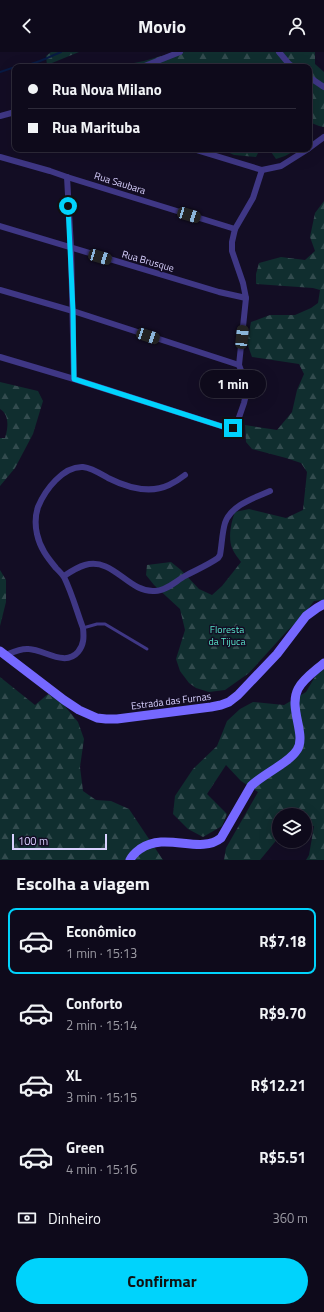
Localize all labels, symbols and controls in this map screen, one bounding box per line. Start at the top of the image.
text: Movio [138,13,186,40]
icon: back [16,15,38,37]
icon: person [286,15,308,37]
text: Rua Nova Milano [52,78,162,101]
text: Rua Marituba [52,116,140,139]
street label: Rua Saubara [92,168,148,198]
route start [59,197,77,215]
car [176,206,202,224]
street label: Rua Brusque [120,246,176,276]
car [87,248,113,266]
car [235,324,249,350]
car [135,327,161,345]
callout: 1 min [200,370,266,398]
text: 1 min [217,374,249,394]
route end [224,419,242,437]
park label: Floresta da Tijuca [209,622,245,649]
street label: Estrada das Furnas [130,689,212,713]
map controls [272,808,312,848]
button: layers [272,808,312,848]
scale bar [12,832,107,851]
text: 100 m [18,833,48,849]
text: Escolha a viagem [16,870,150,897]
text: Econômico [66,920,136,943]
icon: car [18,923,54,959]
text: R$7.18 [259,930,306,953]
text: 1 min · 15:13 [66,943,137,963]
text: Conforto [66,992,123,1015]
icon: car [18,995,54,1031]
text: R$9.70 [259,1002,306,1025]
text: 2 min · 15:14 [66,1015,137,1035]
text: XL [66,1064,82,1087]
icon: car [18,1067,54,1103]
text: R$12.21 [251,1074,306,1097]
text: 3 min · 15:15 [66,1087,137,1107]
text: Green [66,1136,104,1159]
icon: car [18,1139,54,1175]
text: R$5.51 [259,1146,306,1169]
text: 4 min · 15:16 [66,1159,137,1179]
icon: cash [16,1207,38,1229]
text: Dinheiro [48,1207,101,1230]
text: 360 m [272,1208,308,1228]
button: Confirmar [16,1258,308,1304]

